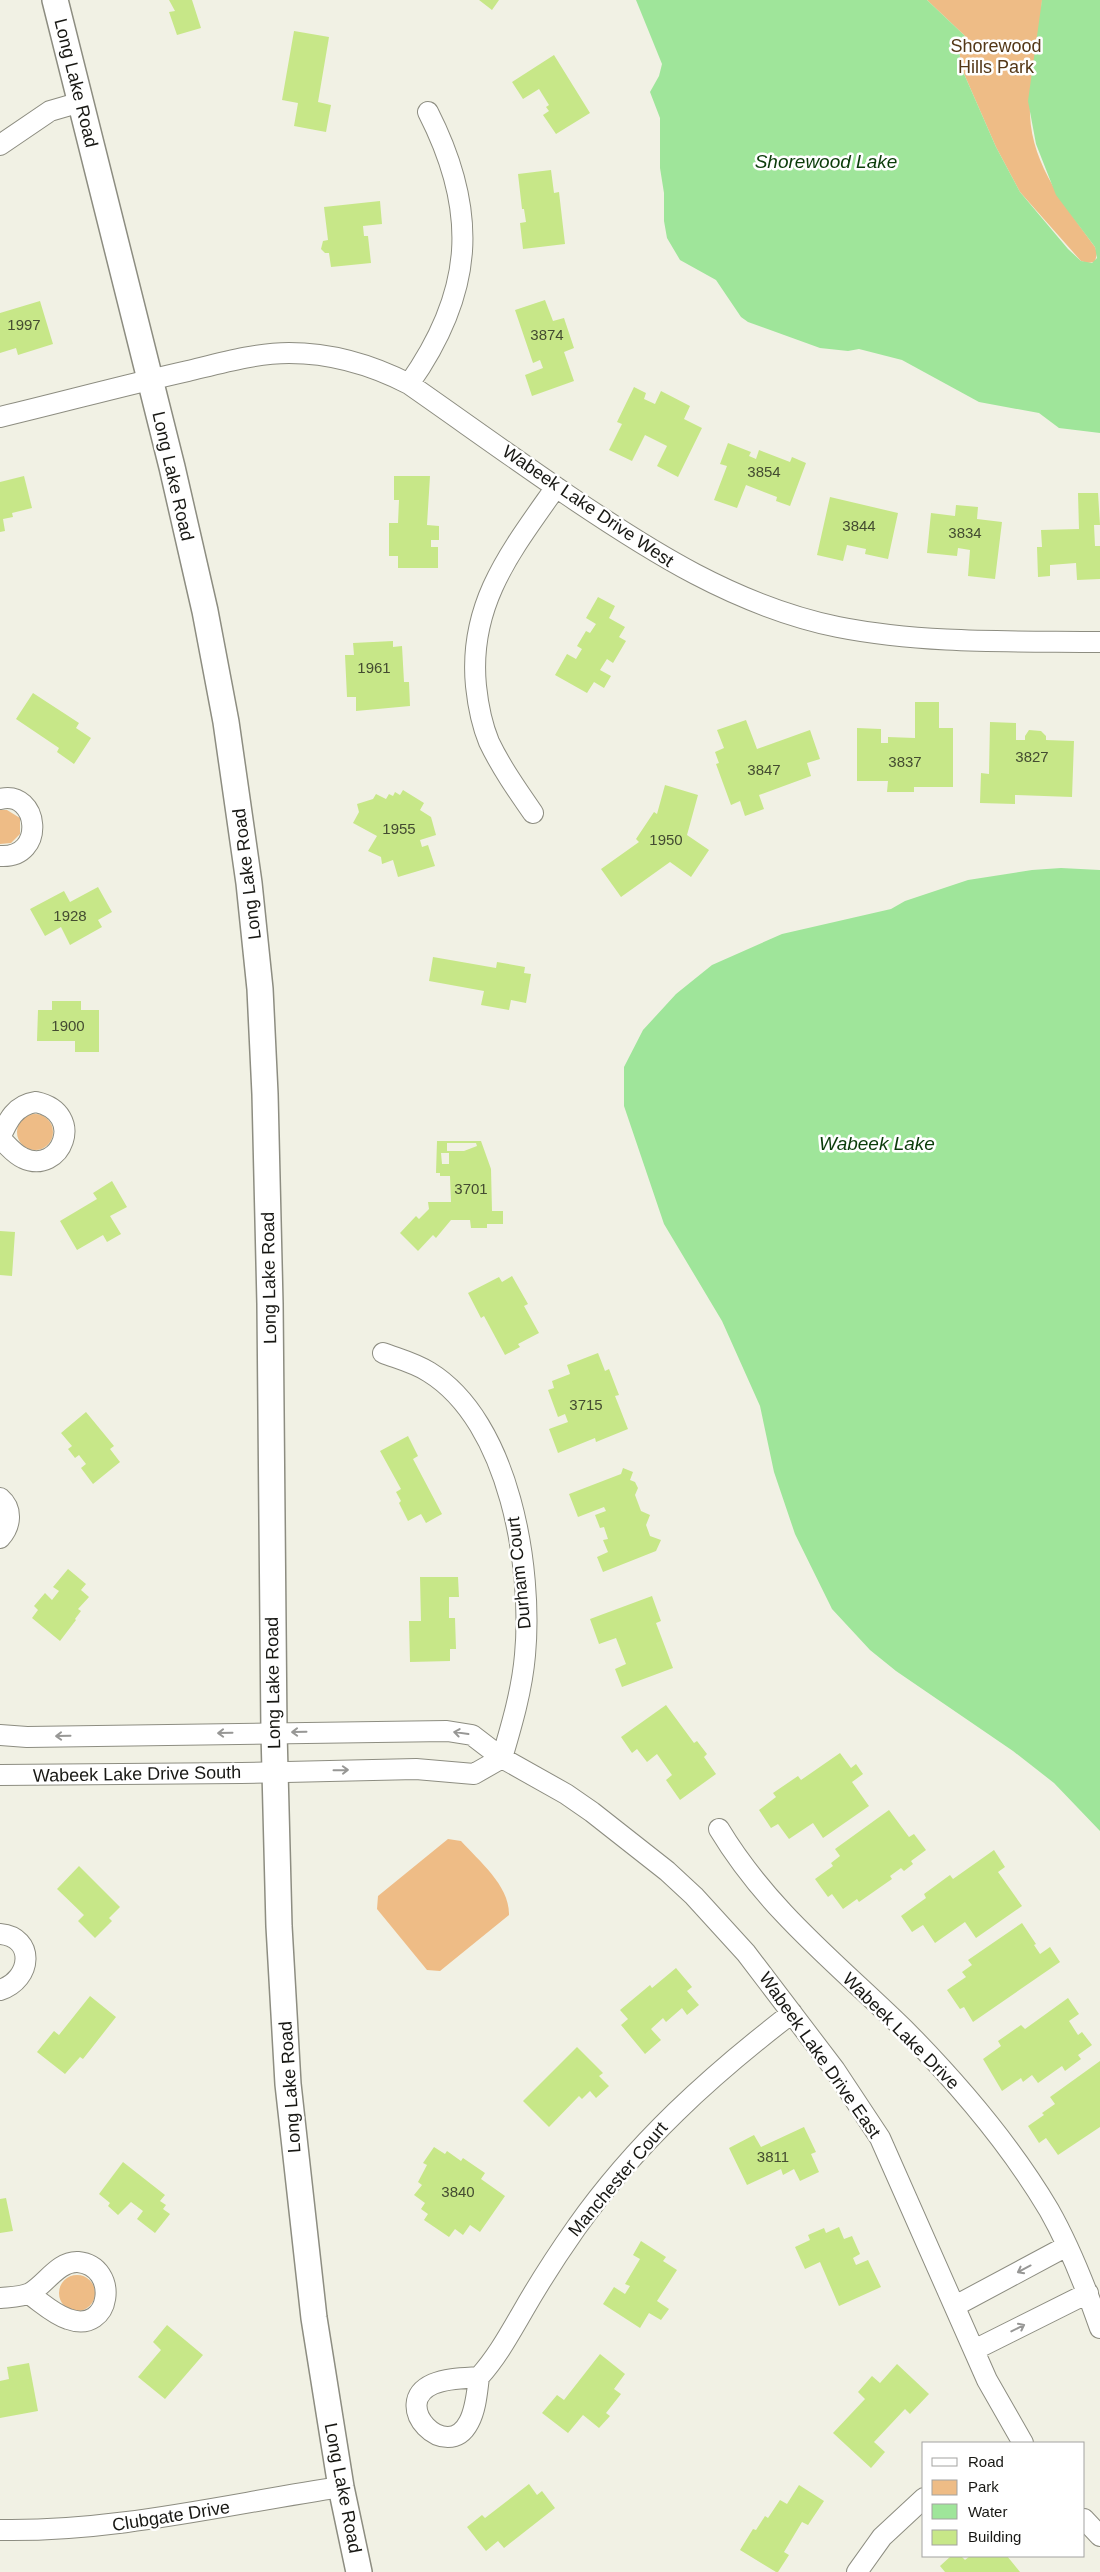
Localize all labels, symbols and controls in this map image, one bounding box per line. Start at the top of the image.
street label: Long Lake Road [50,16,102,150]
park label: Shorewood Hills Park [950,36,1042,77]
water label: Shorewood Lake [755,151,897,172]
house number: 1997 [7,316,41,333]
house number: 3874 [530,326,564,343]
street label: Long Lake Road [148,409,198,543]
street label: Wabeek Lake Drive West [499,441,677,571]
house number: 3854 [747,463,781,480]
house number: 3844 [842,517,876,534]
house number: 3834 [948,524,982,541]
house number: 1961 [357,659,391,676]
house number: 3827 [1015,748,1049,765]
house number: 3837 [888,753,922,770]
house number: 3847 [747,761,781,778]
street label: Long Lake Road [229,807,265,941]
house number: 1955 [382,820,416,837]
house number: 1950 [649,831,683,848]
house number: 1928 [53,907,87,924]
house number: 1900 [51,1017,85,1034]
water label: Wabeek Lake [819,1133,935,1154]
house number: 3701 [454,1180,488,1197]
street label: Long Lake Road [258,1212,280,1344]
house number: 3715 [569,1396,603,1413]
street label: Durham Court [503,1516,535,1630]
street label: Long Lake Road [262,1617,284,1749]
one-way arrow [291,1727,308,1737]
one-way arrow [217,1728,234,1738]
one-way arrow [453,1728,469,1738]
one-way arrow [55,1732,71,1741]
street label: Wabeek Lake Drive South [33,1762,241,1786]
one-way arrow [332,1765,349,1775]
street label: Wabeek Lake Drive East [755,1968,885,2142]
street label: Wabeek Lake Drive [839,1969,963,2093]
street label: Long Lake Road [275,2020,305,2154]
street label: Manchester Court [564,2118,672,2240]
house number: 3811 [757,2148,789,2165]
house number: 3840 [441,2183,475,2200]
one-way arrow [1017,2265,1031,2275]
one-way arrow [1010,2323,1025,2332]
street label: Long Lake Road [321,2421,365,2555]
legend [922,2442,1085,2557]
text: Road [968,2453,1004,2470]
text: Park [968,2478,999,2495]
street label: Clubgate Drive [111,2497,231,2535]
text: Water [968,2503,1007,2520]
text: Building [968,2528,1021,2545]

